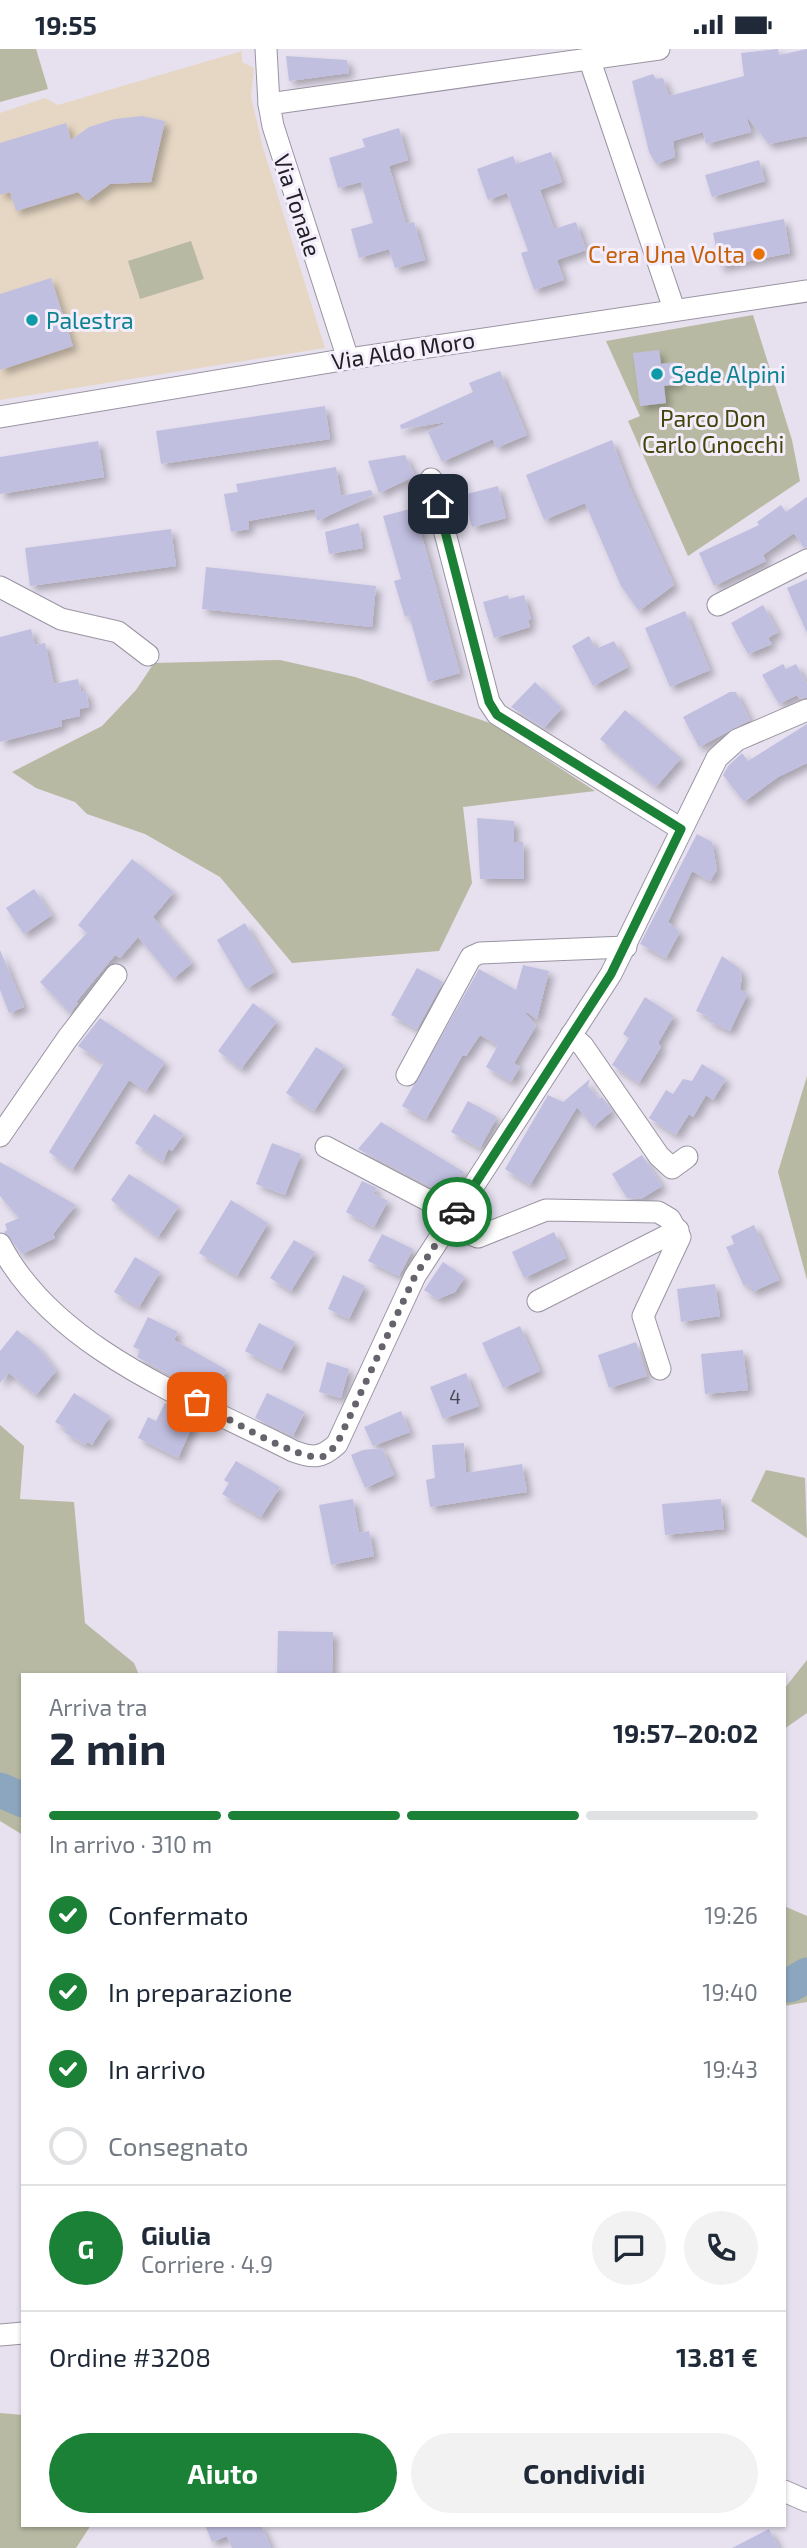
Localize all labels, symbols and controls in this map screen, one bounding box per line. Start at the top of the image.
text: 19:55 [35,9,97,40]
street label: Via Tonale [268,150,328,260]
place label: C'era Una Volta [588,240,745,268]
marker: C'era Una Volta [751,246,767,262]
place label: Palestra [46,306,134,334]
marker: Palestra [24,312,40,328]
street label: Via Aldo Moro [329,325,477,375]
place label: Sede Alpini [671,360,786,388]
marker: Sede Alpini [649,366,665,382]
park label: Parco Don Carlo Gnocchi [642,404,784,458]
pin [408,474,468,534]
icon: home [419,485,457,523]
courier [422,1177,492,1247]
icon: car [438,1193,476,1231]
pin [167,1372,227,1432]
icon: bag [178,1383,216,1421]
house number: 4 [449,1385,461,1408]
text: Arriva tra [49,1693,148,1721]
text: 19:57–20:02 [613,1717,758,1748]
text: 2 min [49,1719,167,1774]
text: In arrivo · 310 m [49,1830,212,1858]
icon: check [49,1896,87,1934]
text: Confermato [108,1899,248,1930]
text: 19:26 [704,1901,758,1929]
icon: check [49,1973,87,2011]
text: In preparazione [108,1976,292,2007]
text: 19:40 [702,1978,758,2006]
icon: check [49,2050,87,2088]
text: In arrivo [108,2053,206,2084]
text: 19:43 [703,2055,758,2083]
text: Consegnato [108,2130,248,2161]
button: chat [592,2211,666,2285]
button: phone [684,2211,758,2285]
text: Giulia [141,2219,211,2250]
text: G [78,2233,94,2264]
text: Corriere · 4.9 [141,2250,273,2278]
text: Ordine #3208 [49,2341,211,2372]
text: 13.81 € [676,2341,758,2372]
button: Aiuto [49,2433,397,2513]
button: Condividi [411,2433,758,2513]

